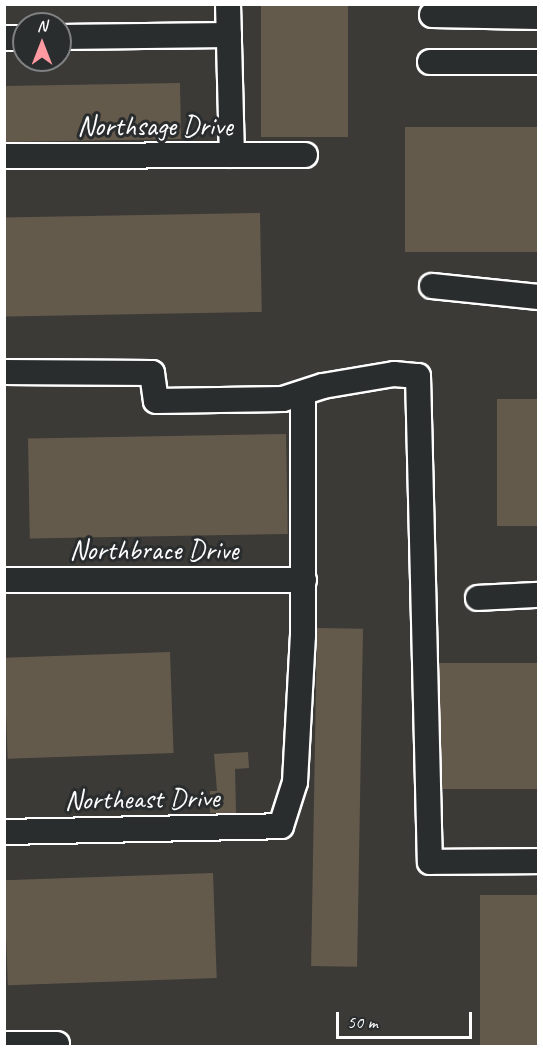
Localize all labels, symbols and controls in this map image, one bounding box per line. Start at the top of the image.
north arrow [12,12,72,72]
text: N [37,16,47,36]
street label: Northsage Drive [77,109,233,143]
street label: Northbrace Drive [70,533,238,567]
street label: Northeast Drive [64,781,220,817]
scale bar [339,1000,476,1038]
text: 50 m [347,1011,378,1033]

